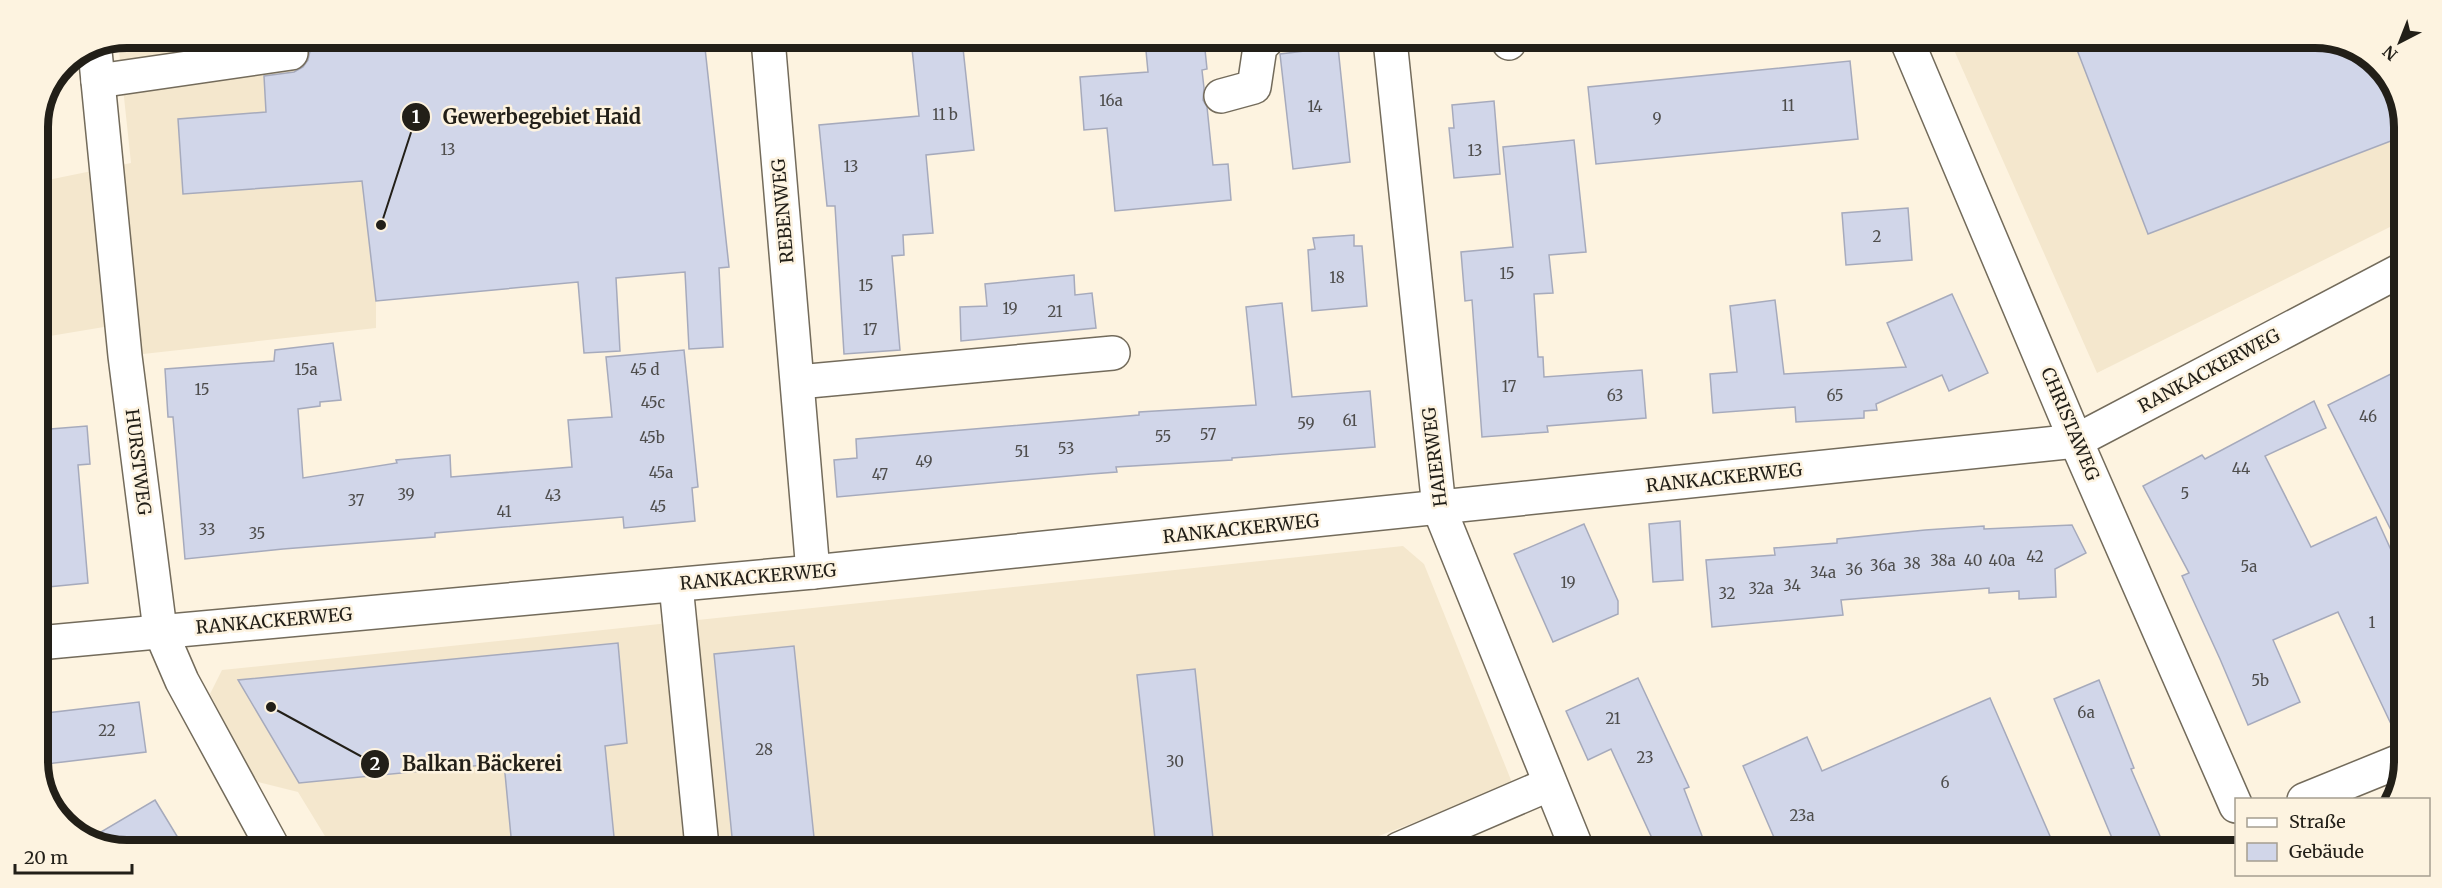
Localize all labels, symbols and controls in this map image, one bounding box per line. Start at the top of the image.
north arrow [2370,12,2430,72]
text: N [2378,41,2401,65]
house number: 16a [1099,91,1123,110]
house number: 11 [1781,96,1795,115]
house number: 14 [1307,97,1323,116]
callout: Gewerbegebiet Haid [401,98,654,136]
text: Gewerbegebiet Haid [443,104,641,129]
text: 1 [412,105,420,128]
house number: 11 b [932,105,958,124]
house number: 9 [1652,109,1662,128]
house number: 13 [441,140,455,159]
house number: 13 [1468,141,1482,160]
house number: 13 [844,157,858,176]
street label: REBENWEG [766,158,799,264]
house number: 2 [1873,227,1882,246]
house number: 15 [1499,264,1515,283]
house number: 18 [1329,268,1345,287]
house number: 15 [858,276,874,295]
house number: 19 [1002,299,1018,318]
house number: 21 [1047,302,1063,321]
house number: 17 [863,320,878,339]
street label: RANKACKERWEG [2134,324,2284,418]
house number: 15a [294,360,318,379]
house number: 45 d [630,360,660,379]
street label: CHRISTAWEG [2036,364,2105,484]
house number: 17 [1502,377,1517,396]
house number: 15 [194,380,210,399]
house number: 63 [1607,386,1623,405]
house number: 65 [1826,386,1844,405]
house number: 45c [641,393,666,412]
street label: HAIERWEG [1417,406,1452,508]
house number: 46 [2359,407,2377,426]
street label: HURSTWEG [121,408,156,516]
house number: 61 [1343,411,1358,430]
house number: 59 [1297,414,1315,433]
house number: 57 [1200,425,1217,444]
house number: 55 [1155,427,1171,446]
house number: 45b [639,428,665,447]
house number: 53 [1058,439,1074,458]
house number: 51 [1015,442,1030,461]
house number: 49 [915,452,933,471]
street label: RANKACKERWEG [1645,458,1803,497]
house number: 44 [2232,459,2250,478]
house number: 45a [649,463,673,482]
house number: 47 [872,465,889,484]
house number: 5 [2181,484,2189,503]
house number: 39 [397,485,415,504]
house number: 43 [545,486,561,505]
house number: 37 [348,491,365,510]
house number: 45 [650,497,666,516]
house number: 41 [497,502,512,521]
street label: RANKACKERWEG [1162,509,1320,548]
house number: 33 [199,520,215,539]
house number: 35 [249,524,265,543]
house number: 42 [2026,547,2044,566]
house number: 38a [1930,551,1956,570]
house number: 40 [1964,551,1982,570]
house number: 40a [1989,551,2015,570]
house number: 38 [1903,554,1921,573]
house number: 36a [1870,556,1896,575]
house number: 5a [2241,557,2257,576]
street label: RANKACKERWEG [679,558,837,595]
house number: 36 [1845,560,1863,579]
house number: 34a [1810,563,1836,582]
house number: 19 [1560,573,1576,592]
house number: 34 [1783,576,1801,595]
house number: 32a [1748,579,1774,598]
house number: 32 [1718,584,1736,603]
street label: RANKACKERWEG [195,602,353,639]
house number: 1 [2369,613,2376,632]
house number: 5b [2251,671,2269,690]
house number: 6a [2077,703,2095,722]
house number: 21 [1605,709,1621,728]
house number: 22 [98,721,116,740]
house number: 28 [755,740,773,759]
callout: Balkan Bäckerei [360,745,574,783]
house number: 23 [1637,748,1653,767]
text: Balkan Bäckerei [402,751,562,776]
text: 2 [370,752,380,775]
house number: 30 [1166,752,1184,771]
house number: 6 [1940,773,1950,792]
legend [2235,798,2430,876]
house number: 23a [1789,806,1815,825]
text: Straße [2289,810,2346,833]
scale bar [15,837,132,875]
text: Gebäude [2289,840,2364,863]
text: 20 m [24,846,68,869]

